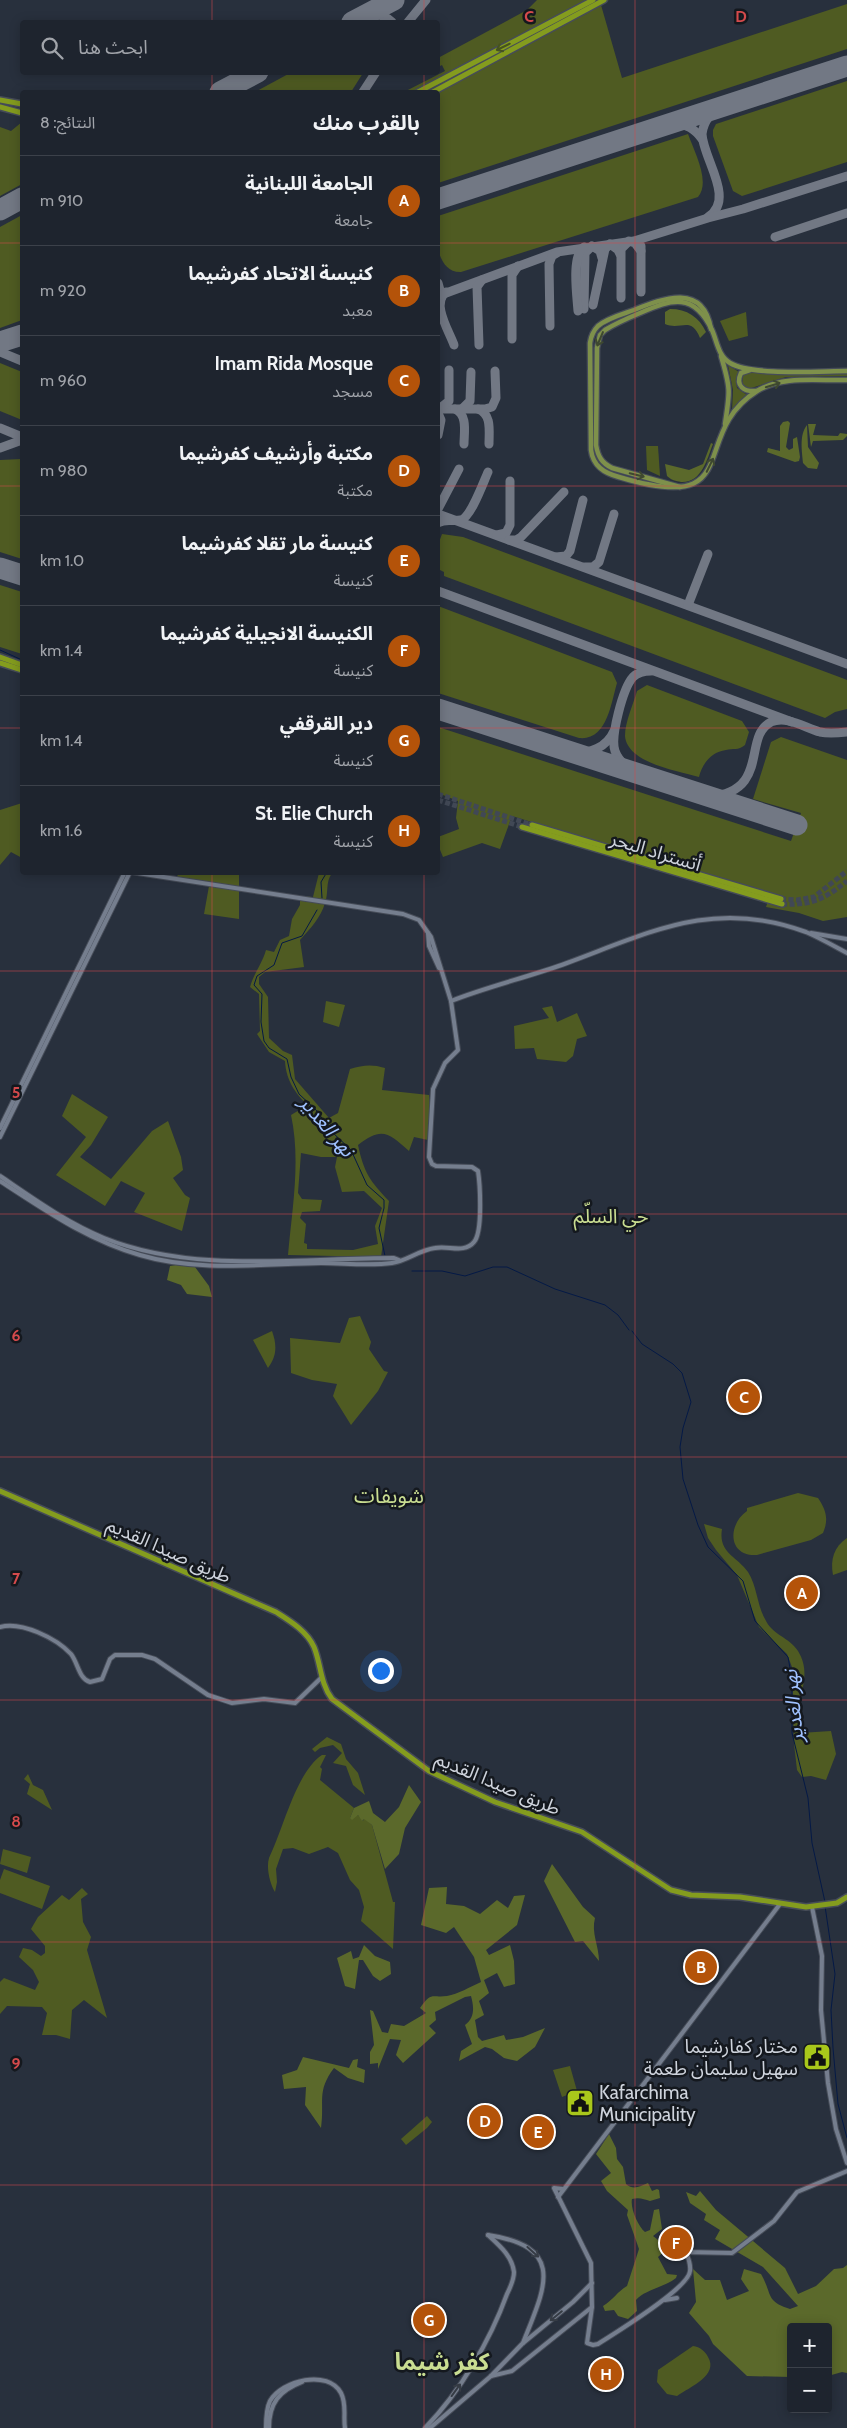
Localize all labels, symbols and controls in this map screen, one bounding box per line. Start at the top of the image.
text: C [524,7,534,26]
text: D [735,7,747,26]
search box [20,20,440,75]
icon: search [38,34,66,62]
text: ابحث هنا [78,36,148,59]
one-way arrow [496,43,511,52]
text: بالقرب منك [313,110,420,135]
text: النتائج: 8 [40,113,95,132]
text: الجامعة اللبنانية [245,172,373,195]
text: 910 m [40,191,83,210]
text: A [399,191,409,210]
text: جامعة [334,211,373,230]
text: كنيسة الاتحاد كفرشيما [188,262,373,285]
text: 920 m [40,281,86,300]
text: B [399,281,409,300]
text: معبد [342,301,373,320]
one-way arrow [595,332,604,347]
text: Imam Rida Mosque [215,352,373,375]
text: 960 m [40,371,87,390]
text: C [399,371,409,390]
one-way arrow [764,380,780,389]
text: مسجد [332,382,373,401]
text: مكتبة وأرشيف كفرشيما [179,442,373,465]
one-way arrow [706,458,715,473]
text: 980 m [40,461,88,480]
text: D [398,461,410,480]
one-way arrow [628,471,644,480]
text: مكتبة [337,481,373,500]
text: كنيسة مار تقلا كفرشيما [181,532,373,555]
text: 1.0 km [40,551,84,570]
text: E [399,551,409,570]
text: كنيسة [334,571,373,590]
text: الكنيسة الانجيلية كفرشيما [160,622,373,645]
text: 1.4 km [40,641,83,660]
text: F [400,641,408,660]
text: كنيسة [334,661,373,680]
text: دير القرقفي [280,712,373,735]
text: 1.4 km [40,731,83,750]
text: G [399,731,409,750]
text: كنيسة [334,751,373,770]
text: St. Elie Church [255,802,373,825]
text: 1.6 km [40,821,82,840]
text: H [398,821,410,840]
street label: أتستراد البحر [607,826,704,876]
text: كنيسة [334,832,373,851]
text: 5 [12,1083,20,1102]
water label: نهر الغدير [293,1089,361,1163]
district label: حي السلّم [573,1201,649,1232]
text: 6 [12,1326,21,1345]
pin: C [728,1378,760,1416]
district label: شويفات [354,1483,424,1508]
street label: طريق صيدا القديم [102,1513,235,1591]
text: 7 [12,1569,21,1588]
pin: A [786,1574,818,1612]
your location [368,1658,394,1684]
water label: نهر الغدير [778,1667,808,1745]
street label: طريق صيدا القديم [431,1747,564,1823]
text: 8 [11,1812,21,1831]
pin: B [685,1948,717,1986]
place label: مختار كفارشيما سهيل سليمان طعمة [644,2035,798,2080]
public building icon: مختار كفارشيما سهيل سليمان طعمة [802,2042,832,2072]
text: 9 [12,2054,21,2073]
place label: Kafarchima Municipality [599,2081,696,2126]
public building icon: Kafarchima Municipality [565,2088,595,2118]
pin: D [469,2102,501,2140]
pin: E [522,2113,554,2151]
pin: F [660,2224,692,2262]
one-way arrow [526,2246,539,2258]
pin: G [413,2301,445,2339]
one-way arrow [550,2310,563,2321]
map controls [787,2323,832,2413]
button: + [787,2323,832,2368]
district label: كفر شيما [394,2347,491,2376]
pin: H [590,2355,622,2393]
button: − [787,2368,832,2413]
one-way arrow [451,2383,461,2397]

